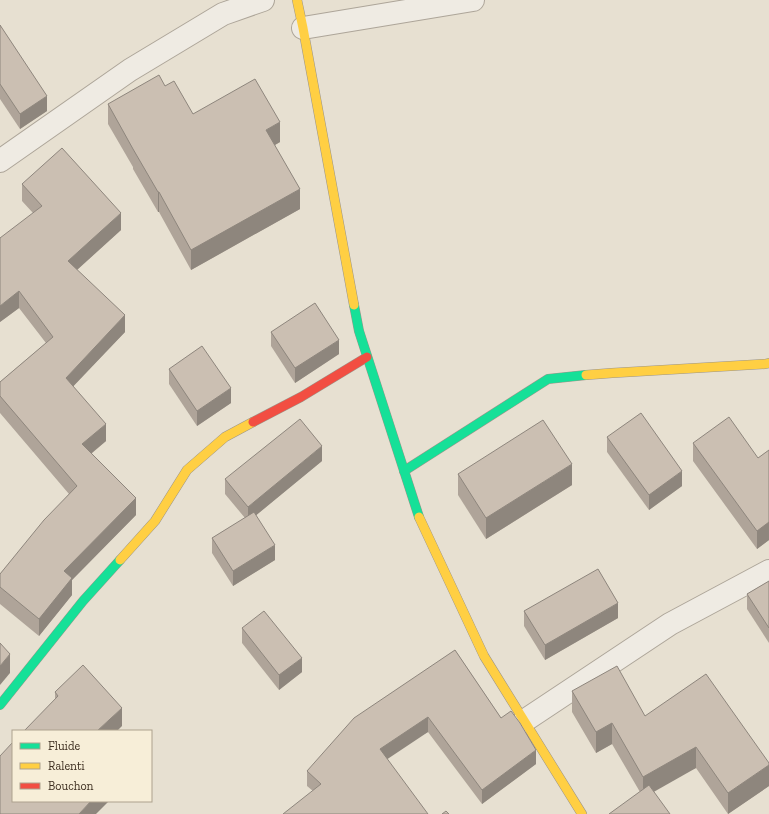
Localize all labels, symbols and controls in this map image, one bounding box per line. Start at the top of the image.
legend [12,730,152,802]
text: Fluide [48,739,81,753]
text: Ralenti [48,759,85,773]
text: Bouchon [48,779,94,793]

